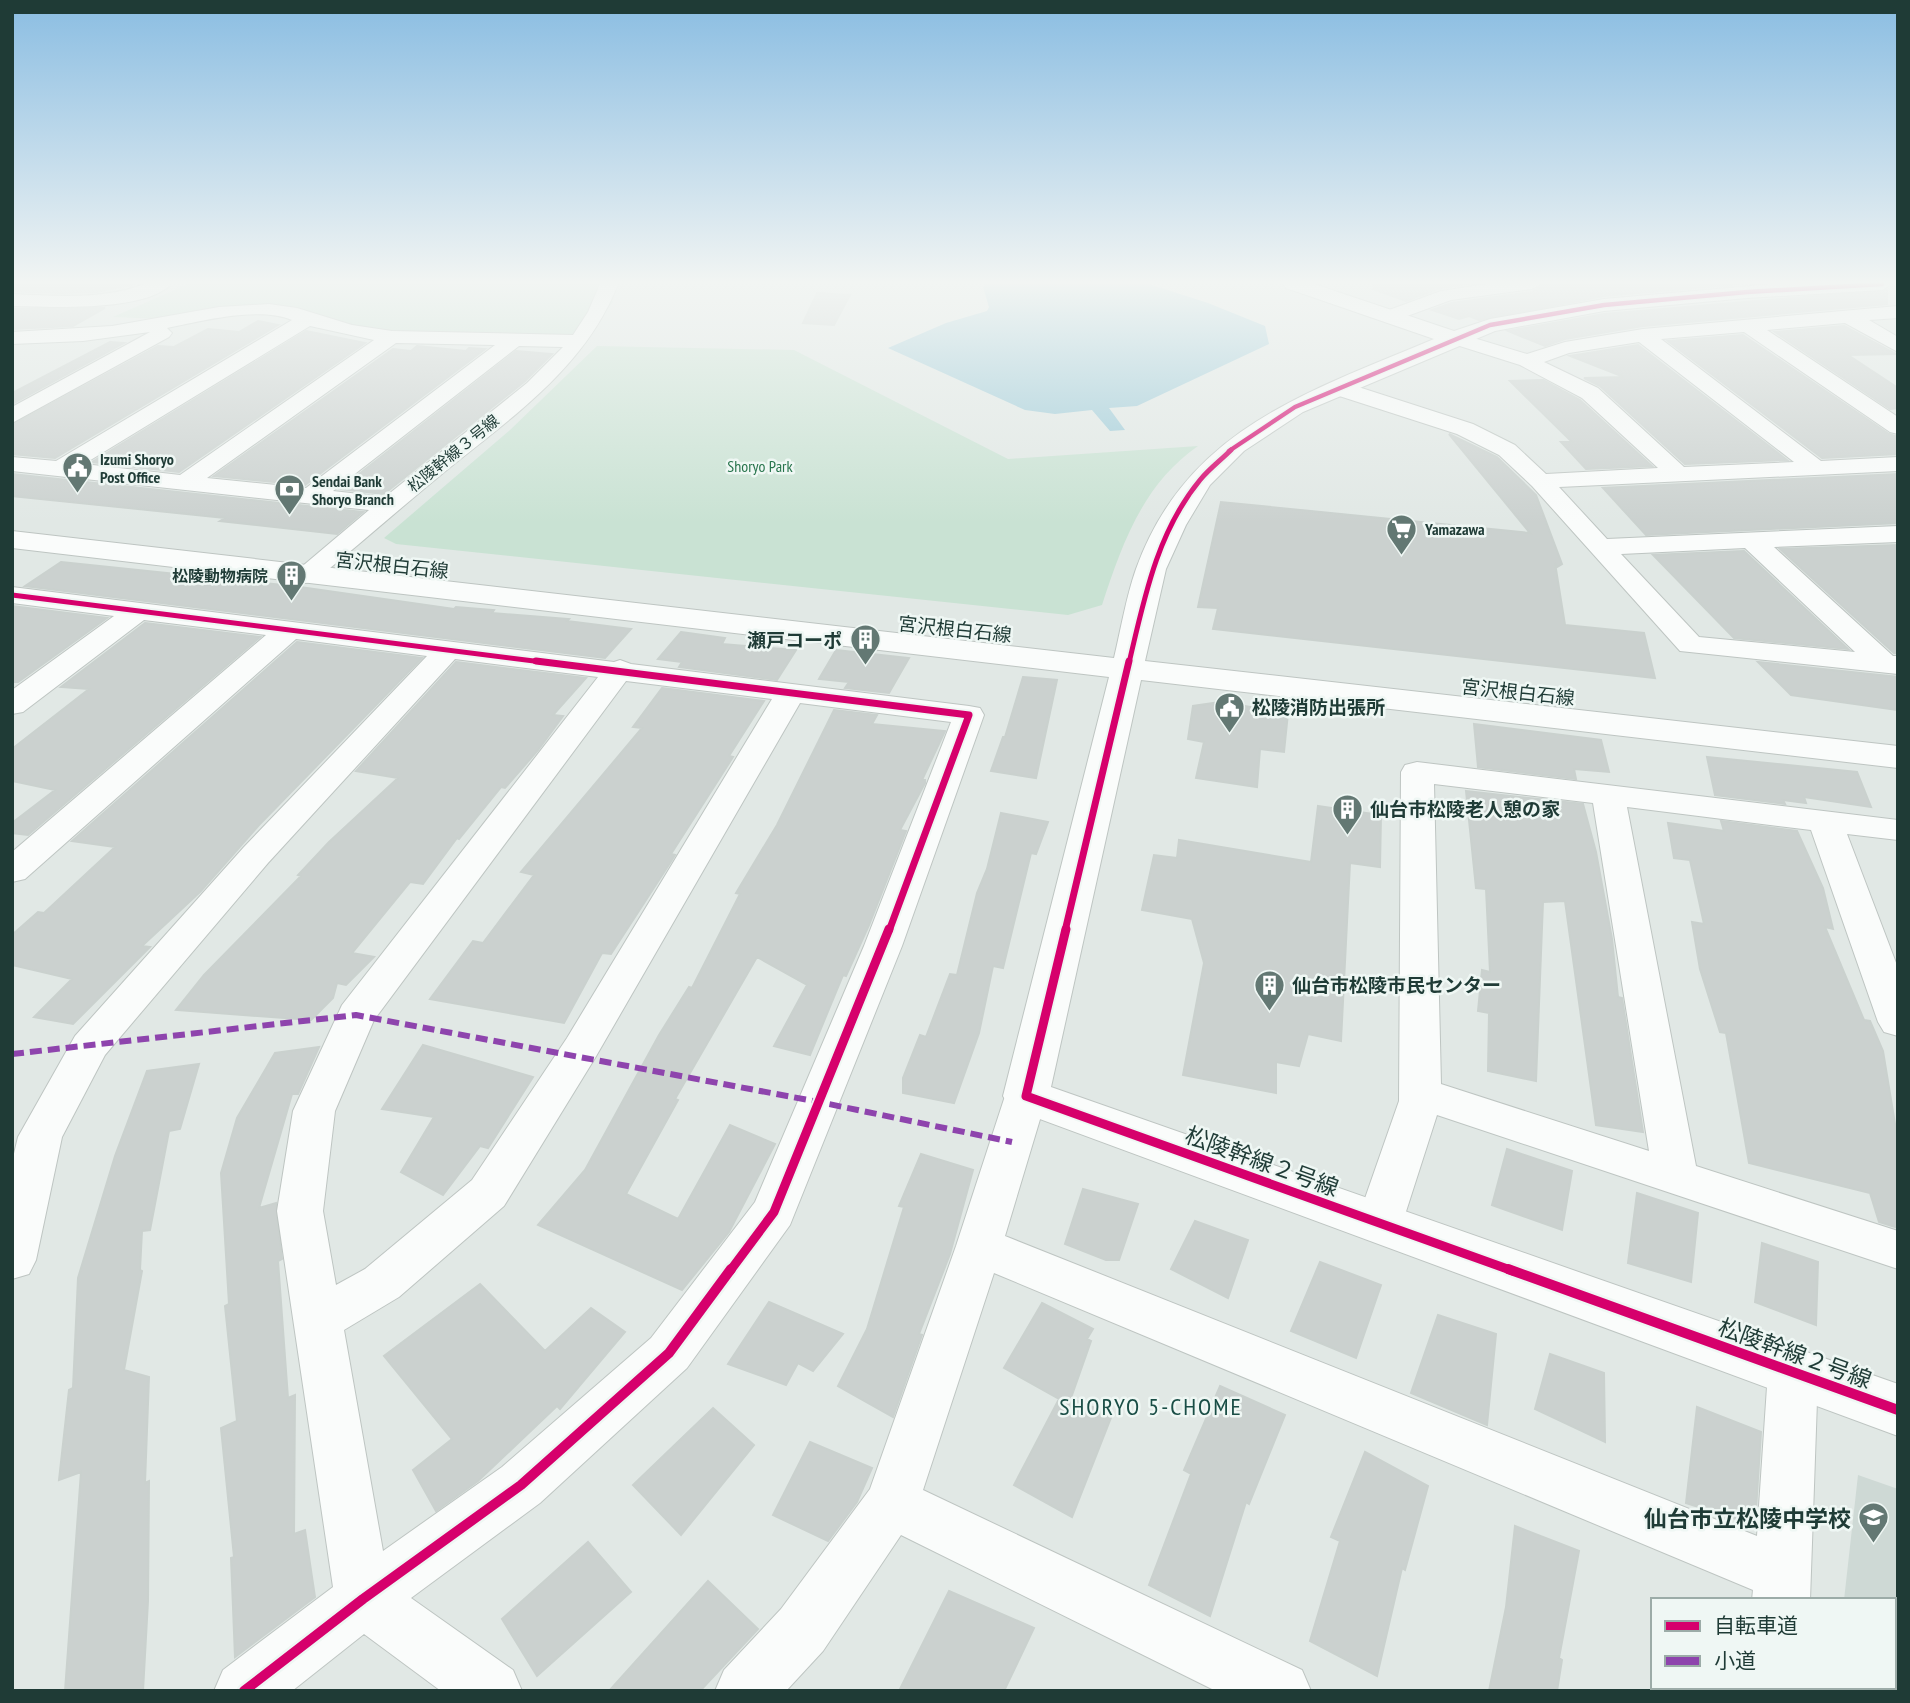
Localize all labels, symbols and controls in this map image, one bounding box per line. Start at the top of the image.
street label: 松陵幹線３号線 [403,410,503,496]
place label: Izumi Shoryo Post Office [100,449,174,487]
public building icon: Izumi Shoryo Post Office [60,451,94,495]
park label: Shoryo Park [727,456,793,476]
place label: Sendai Bank Shoryo Branch [312,471,394,509]
bank icon: Sendai Bank Shoryo Branch [272,473,306,517]
supermarket icon: Yamazawa [1385,512,1419,556]
place label: Yamazawa [1424,519,1485,539]
street label: 宮沢根白石線 [334,547,450,583]
building icon: 松陵動物病院 [274,559,308,603]
place label: 松陵動物病院 [172,566,268,586]
street label: 宮沢根白石線 [897,611,1013,647]
building icon: 瀬戸コーポ [848,623,882,667]
place label: 瀬戸コーポ [747,628,842,652]
street label: 宮沢根白石線 [1460,674,1576,710]
public building icon: 松陵消防出張所 [1212,690,1246,734]
place label: 松陵消防出張所 [1252,695,1385,719]
building icon: 仙台市松陵老人憩の家 [1330,792,1364,836]
place label: 仙台市松陵老人憩の家 [1370,797,1560,821]
building icon: 仙台市松陵市民センター [1252,968,1286,1012]
place label: 仙台市松陵市民センター [1292,973,1501,997]
street label: 松陵幹線２号線 [1181,1120,1343,1202]
street label: 松陵幹線２号線 [1714,1312,1876,1394]
district label: SHORYO 5-CHOME [1059,1391,1243,1422]
school or university icon: 仙台市立松陵中学校 [1857,1501,1891,1545]
place label: 仙台市立松陵中学校 [1644,1504,1851,1533]
legend [1651,1598,1896,1689]
text: 自転車道 [1714,1612,1798,1639]
text: 小道 [1714,1647,1756,1674]

